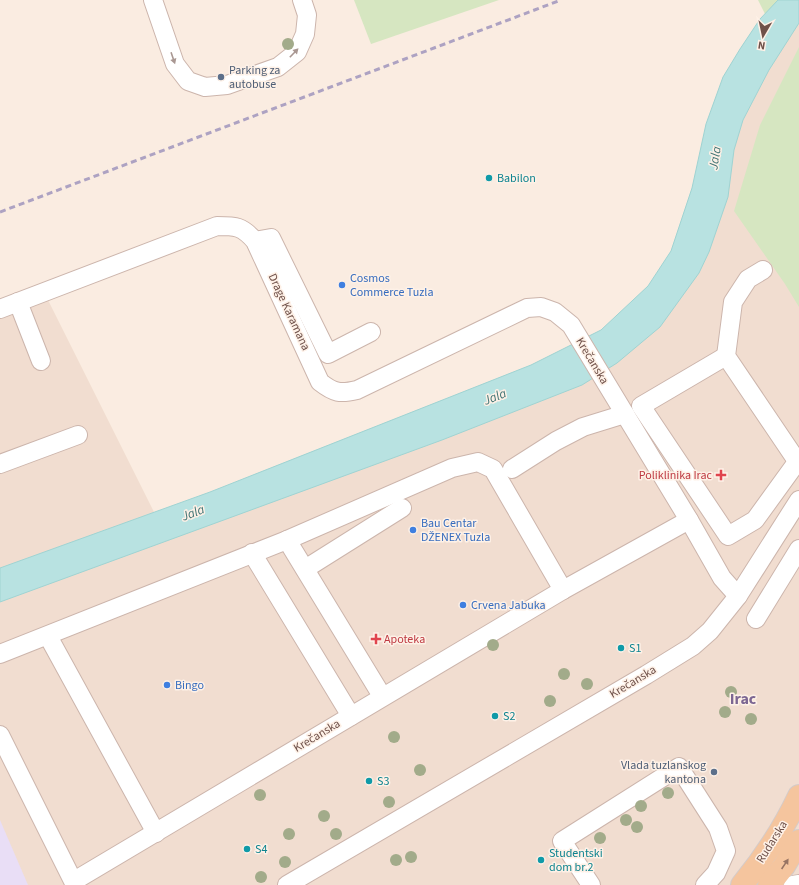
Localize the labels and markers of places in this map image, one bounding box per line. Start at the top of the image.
place label: Parking za autobuse [229,62,280,93]
marker: Parking za autobuse [216,72,226,82]
place label: Babilon [497,170,536,187]
marker: Babilon [484,173,494,183]
place label: Cosmos Commerce Tuzla [350,270,433,301]
marker: Cosmos Commerce Tuzla [337,280,347,290]
place label: Poliklinika Irac [639,467,713,484]
marker: Poliklinika Irac [715,469,727,481]
place label: Bau Centar DŽENEX Tuzla [421,515,490,546]
marker: Bau Centar DŽENEX Tuzla [408,525,418,535]
place label: Crvena Jabuka [471,597,546,614]
marker: Crvena Jabuka [458,600,468,610]
place label: Apoteka [384,631,425,648]
marker: Apoteka [371,634,381,644]
place label: S1 [629,640,641,657]
marker: S1 [616,643,626,653]
place label: Bingo [175,677,204,694]
marker: Bingo [162,680,172,690]
place label: S2 [503,708,515,725]
marker: S2 [490,711,500,721]
place label: Vlada tuzlanskog kantona [621,757,706,788]
marker: Vlada tuzlanskog kantona [709,767,719,777]
place label: S3 [377,773,389,790]
marker: S3 [364,776,374,786]
place label: S4 [255,841,267,858]
marker: S4 [242,844,252,854]
place label: Studentski dom br.2 [549,845,603,876]
marker: Studentski dom br.2 [536,855,546,865]

